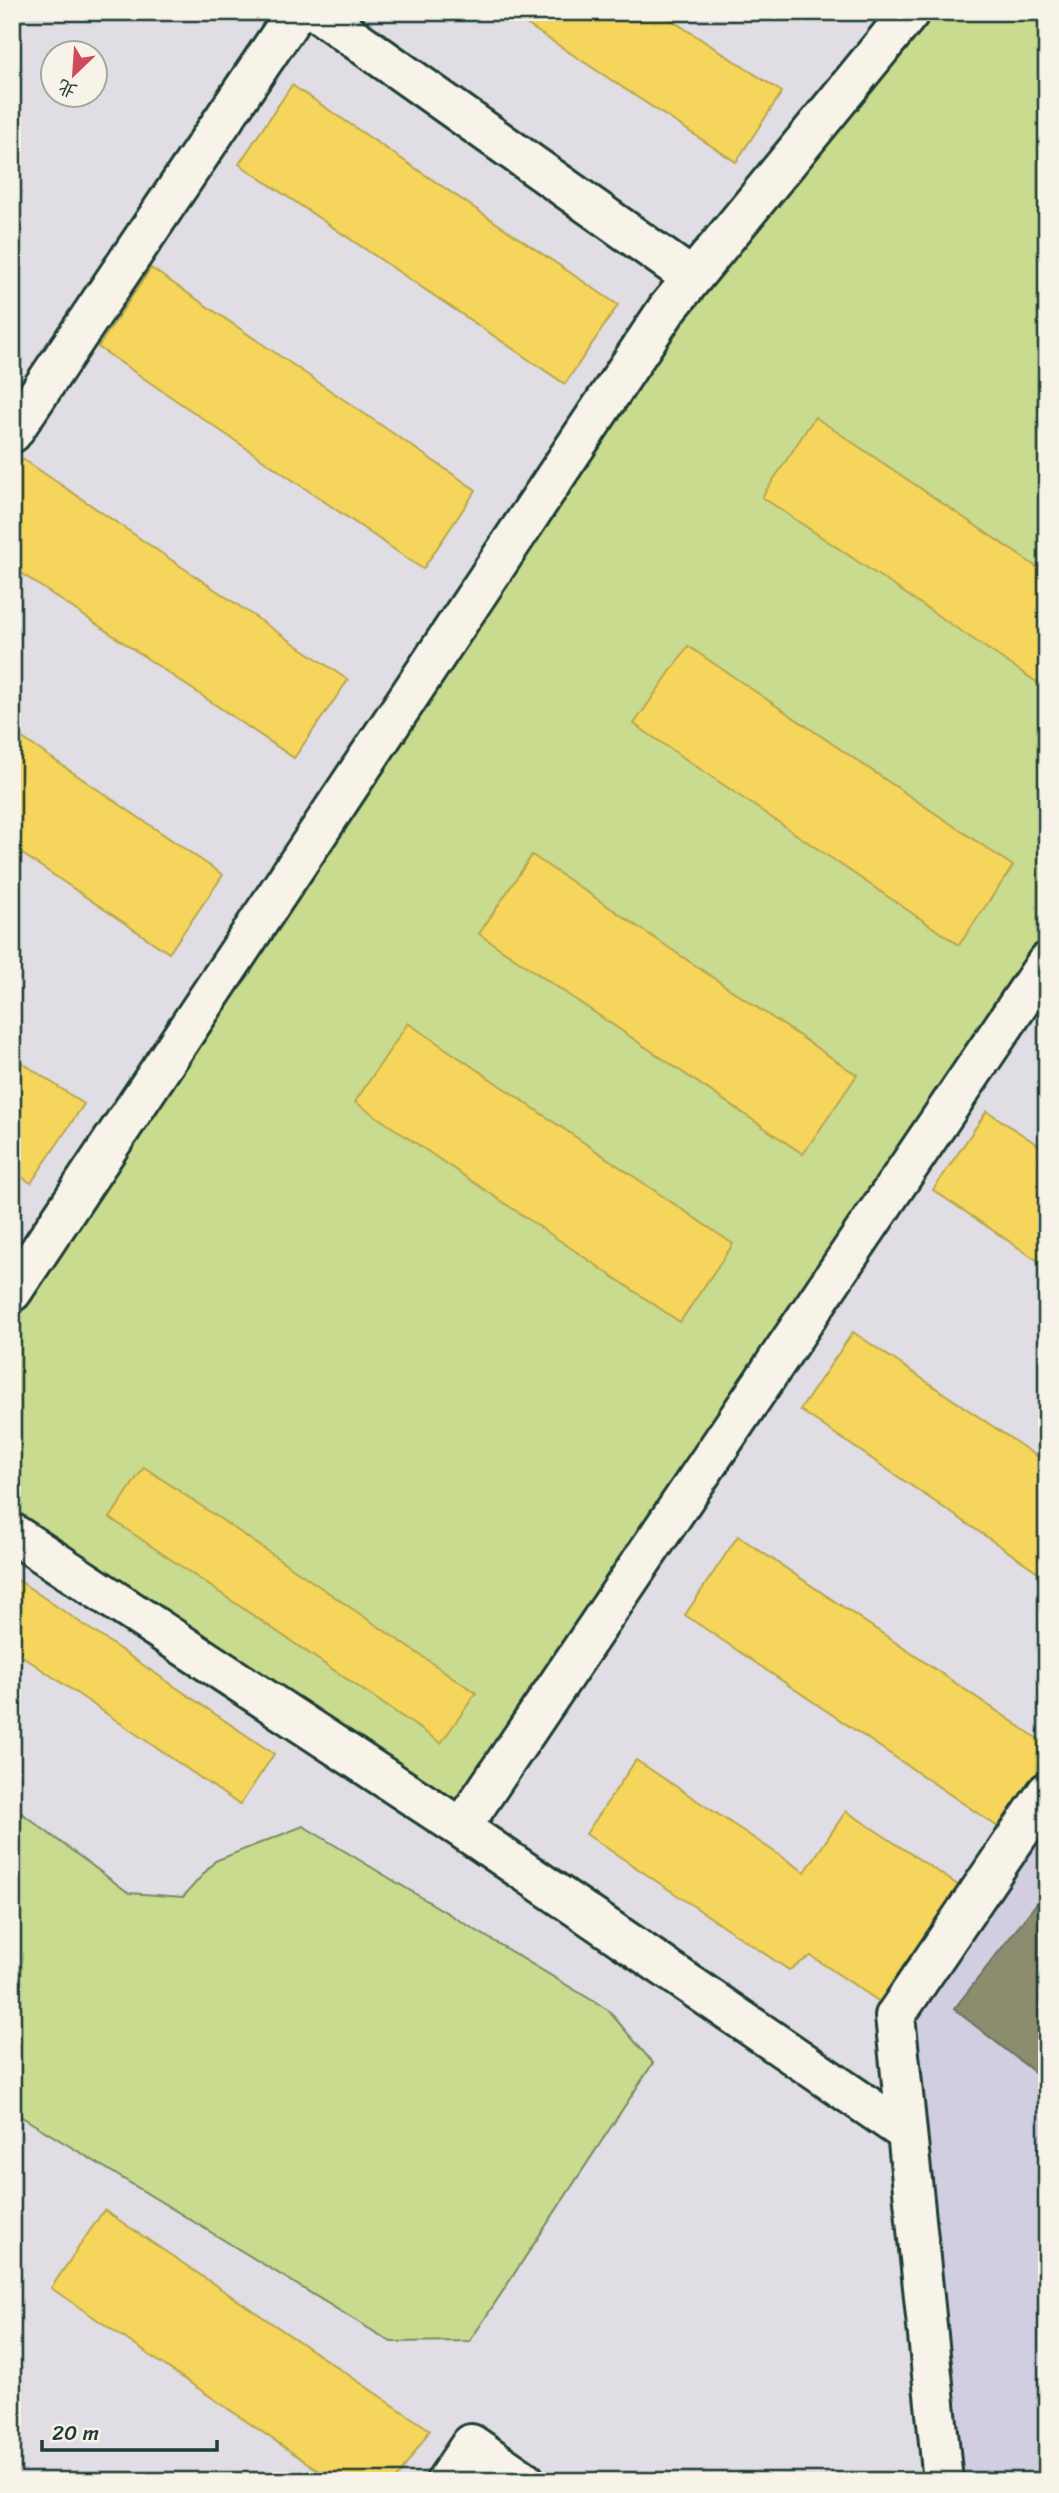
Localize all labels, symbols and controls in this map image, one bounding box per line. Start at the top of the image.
north arrow [38,38,108,108]
text: 北 [51,70,83,108]
scale bar [42,2409,217,2453]
text: 20 m [52,2414,99,2452]

